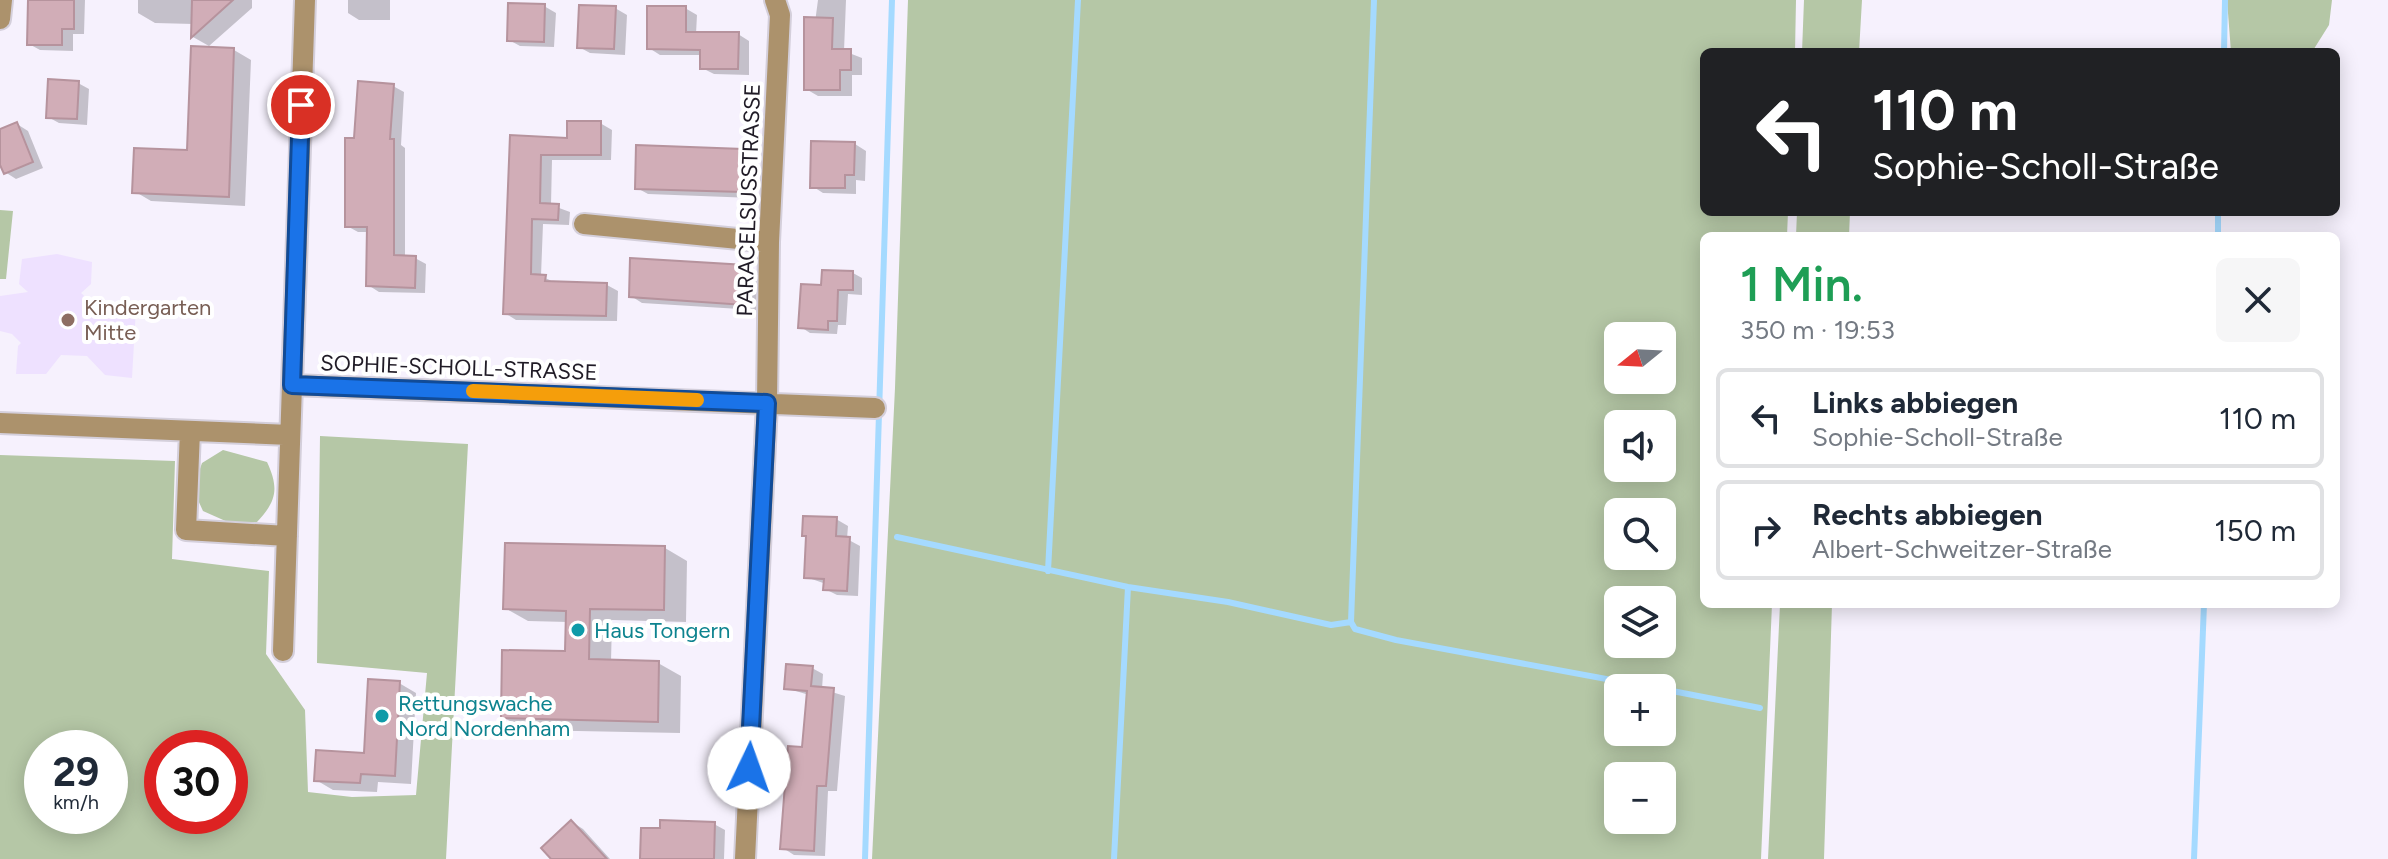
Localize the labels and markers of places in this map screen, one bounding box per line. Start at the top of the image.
pin [267,71,335,139]
place label: Kindergarten Mitte [84,294,211,346]
marker: Kindergarten Mitte [59,311,77,329]
place label: Haus Tongern [594,617,730,644]
marker: Haus Tongern [569,621,587,639]
place label: Rettungswache Nord Nordenham [398,690,570,742]
marker: Rettungswache Nord Nordenham [373,707,391,725]

